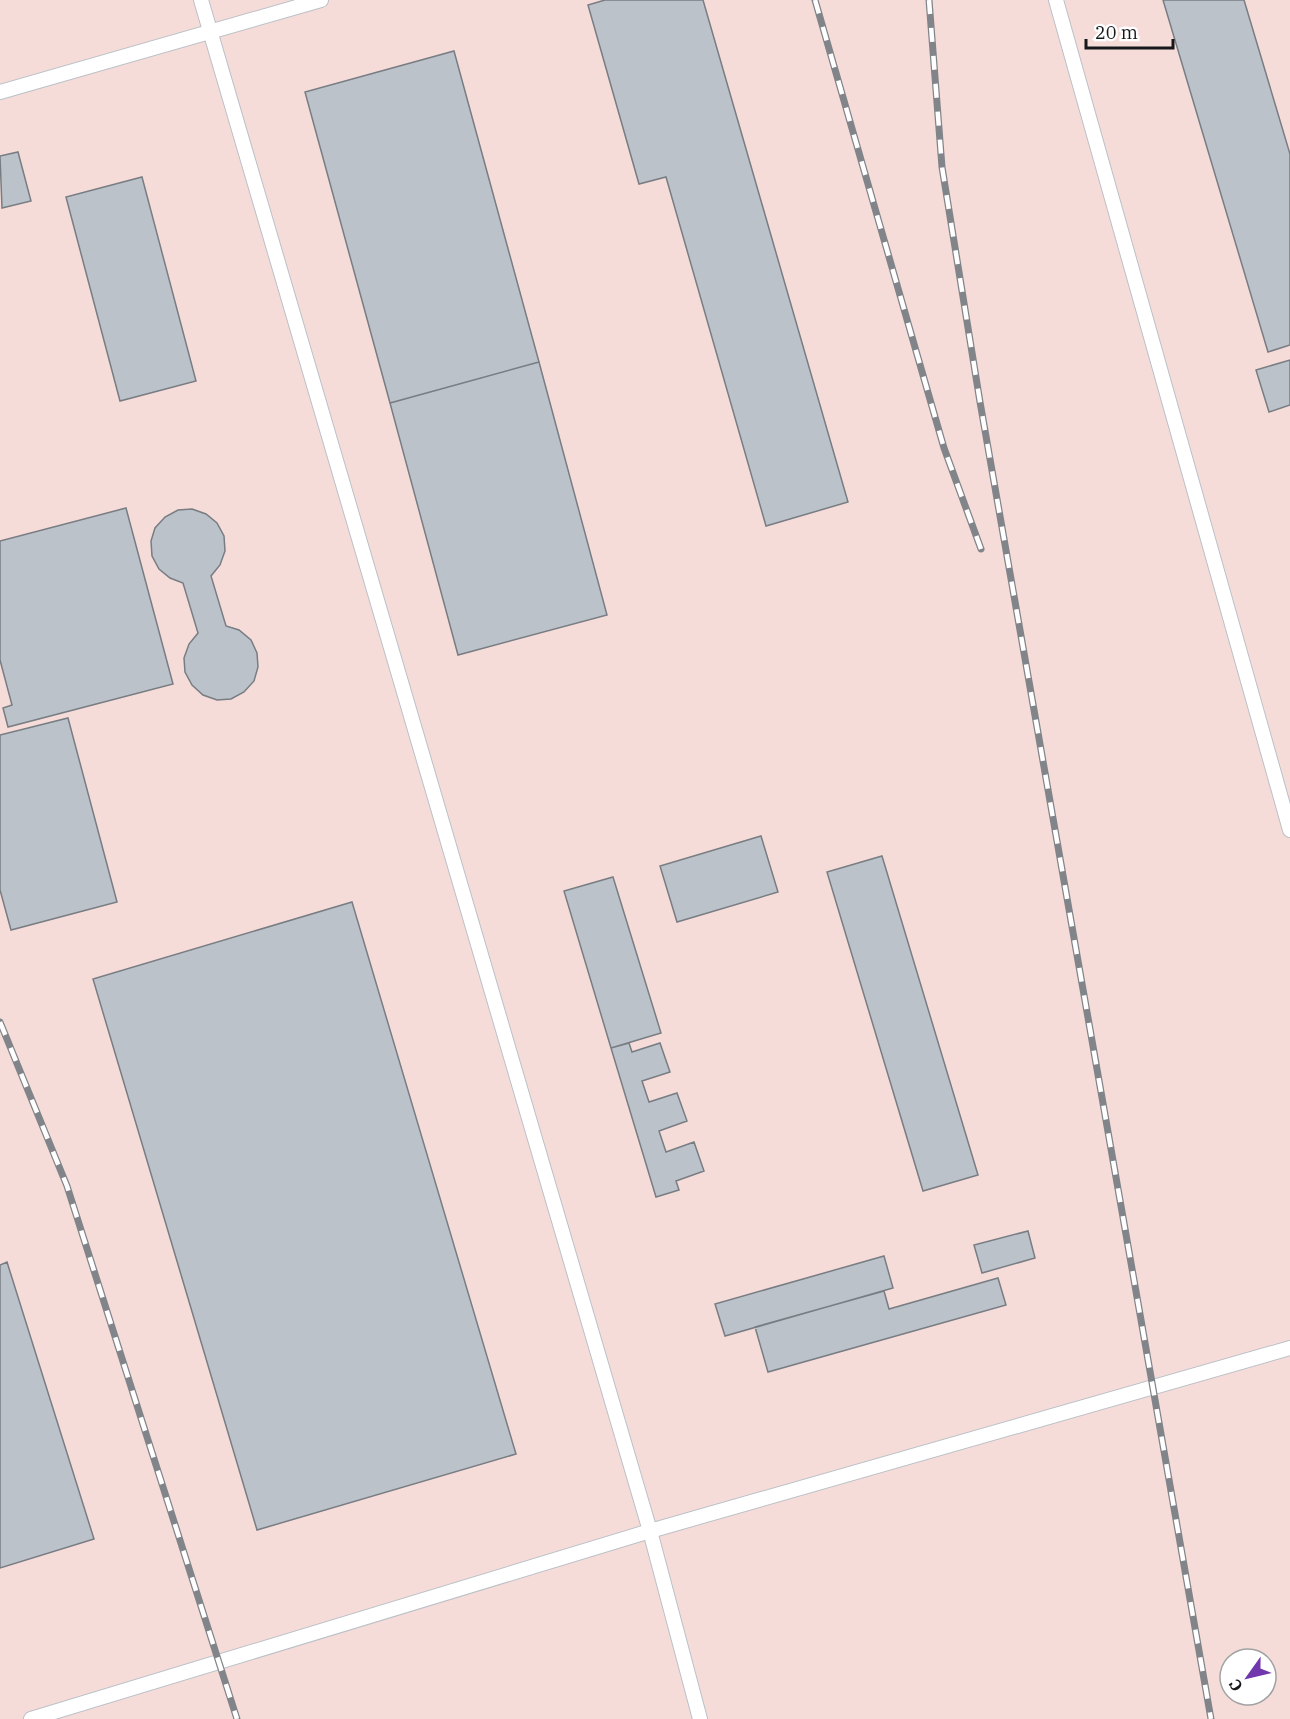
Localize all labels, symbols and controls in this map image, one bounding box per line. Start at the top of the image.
scale bar [1086,12,1173,50]
text: 20 m [1095,21,1138,44]
north arrow [1218,1647,1278,1707]
text: С [1224,1675,1247,1695]

